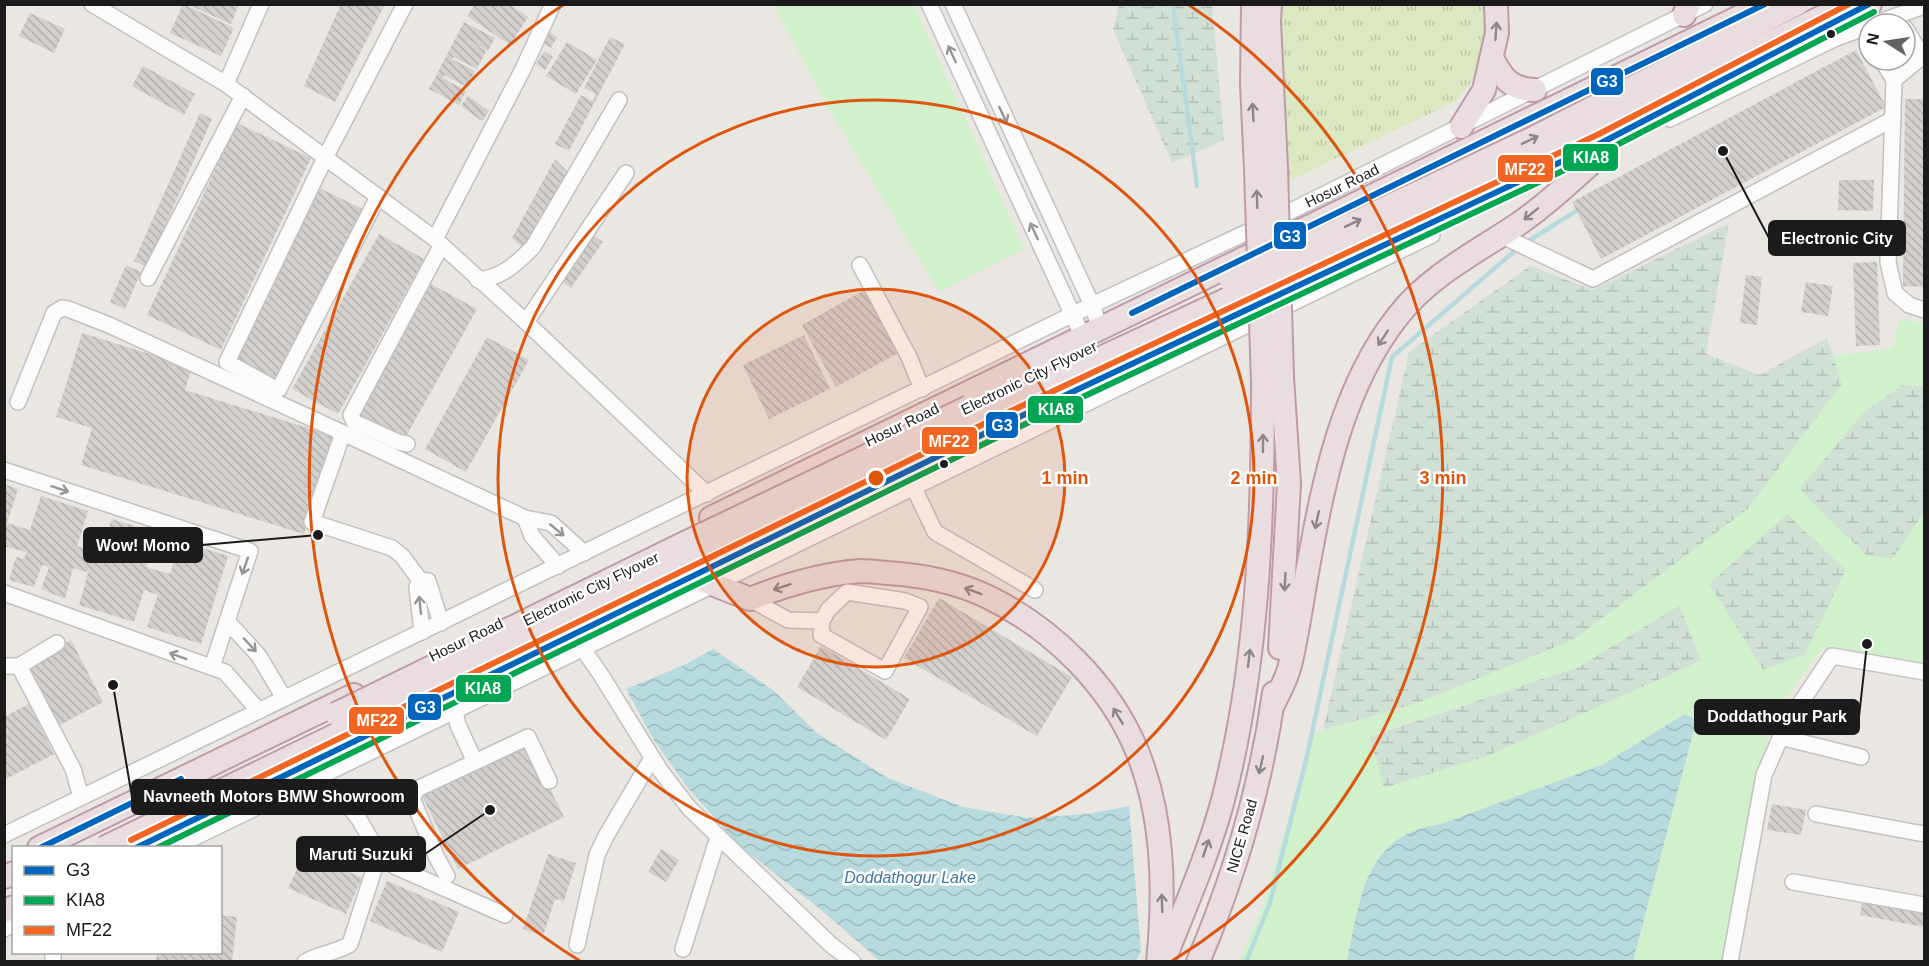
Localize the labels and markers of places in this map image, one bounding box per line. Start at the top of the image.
unlabelled marker [1825,28,1837,40]
callout: Electronic City [1769,221,1905,255]
unlabelled marker [938,458,950,470]
centre of rings [866,468,886,488]
callout: Wow! Momo [84,528,202,562]
callout: Doddathogur Park [1695,700,1859,734]
callout: Navneeth Motors BMW Showroom [132,780,417,814]
callout: Maruti Suzuki [297,837,425,871]

